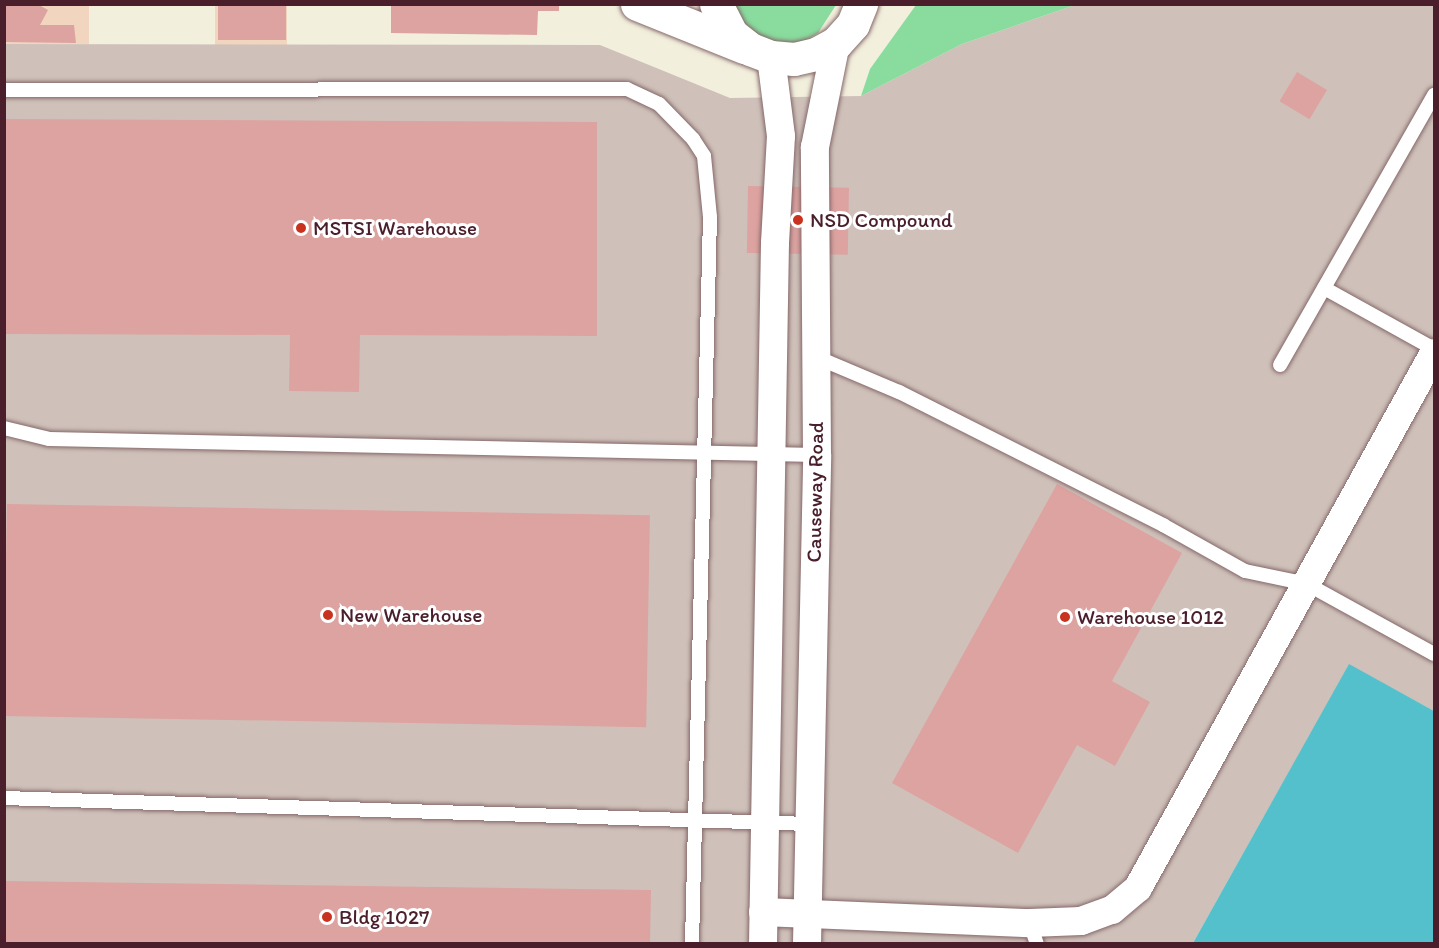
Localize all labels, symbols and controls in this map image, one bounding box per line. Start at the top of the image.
place label: NSD Compound [810,207,953,233]
marker: NSD Compound [791,213,805,227]
place label: MSTSI Warehouse [313,215,476,241]
marker: MSTSI Warehouse [294,221,308,235]
street label: Causeway Road [801,422,829,562]
place label: New Warehouse [340,602,482,628]
place label: Warehouse 1012 [1077,604,1224,630]
marker: New Warehouse [321,608,335,622]
marker: Warehouse 1012 [1058,610,1072,624]
place label: Bldg 1027 [339,904,429,930]
marker: Bldg 1027 [320,910,334,924]

